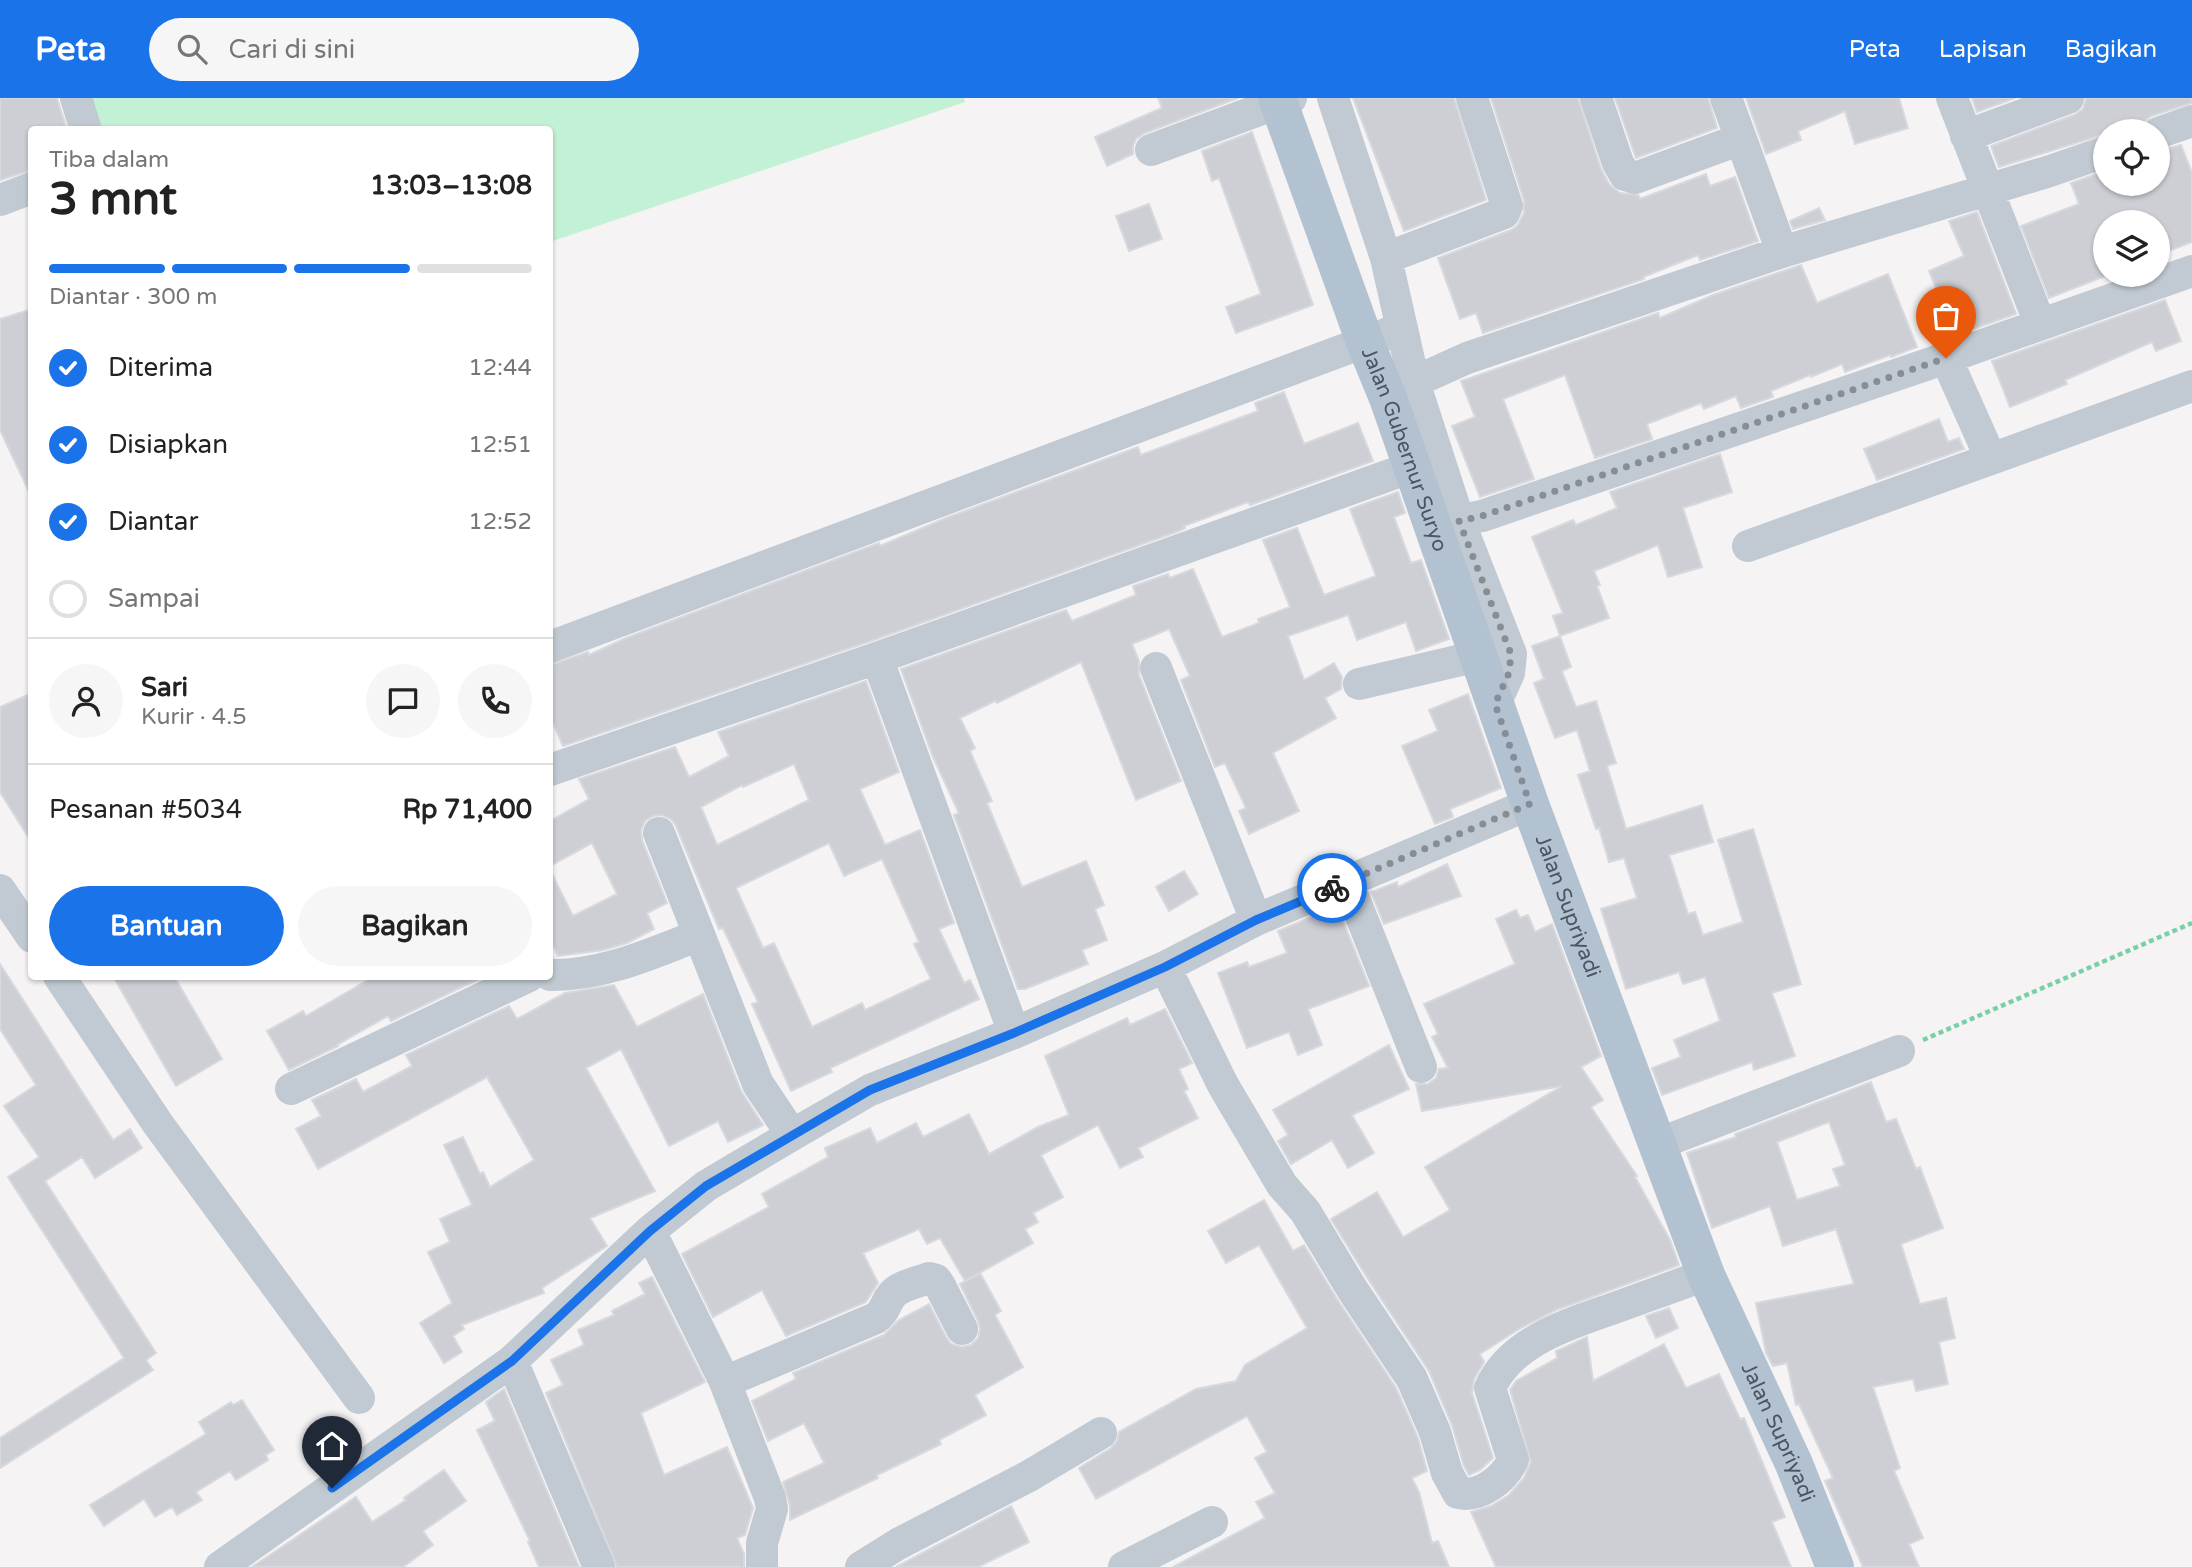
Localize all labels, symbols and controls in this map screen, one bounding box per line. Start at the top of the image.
search box [149,18,639,81]
text: Peta [35,30,107,69]
icon: search [173,30,211,68]
text: Cari di sini [229,34,355,65]
text: Peta [1849,35,1901,64]
text: Lapisan [1939,35,2027,64]
text: Bagikan [2065,35,2157,64]
map controls [2093,119,2170,287]
button: locate [2093,119,2170,196]
text: Tiba dalam [49,146,169,174]
text: 13:03–13:08 [370,170,532,201]
text: 3 mnt [49,172,177,227]
button: layers [2093,210,2170,287]
text: Diantar · 300 m [49,283,217,311]
pin [1916,286,1976,358]
icon: bag [1927,297,1965,335]
street label: Jalan Gubernur Suryo [1356,344,1453,555]
icon: check [49,349,87,387]
text: Diterima [108,352,213,383]
text: 12:44 [468,354,532,382]
icon: check [49,426,87,464]
text: Disiapkan [108,429,228,460]
text: 12:51 [468,431,532,459]
icon: check [49,503,87,541]
text: Diantar [108,506,198,537]
text: 12:52 [468,508,532,536]
text: Sampai [108,583,200,614]
button: person [49,664,123,738]
button: chat [366,664,440,738]
button: phone [458,664,532,738]
text: Sari [141,672,188,703]
text: Kurir · 4.5 [141,703,247,731]
text: Pesanan #5034 [49,794,242,825]
text: Rp 71,400 [402,794,532,825]
street label: Jalan Supriyadi [1530,831,1606,981]
courier [1297,853,1367,923]
icon: bike [1313,869,1351,907]
button: Bantuan [49,886,284,966]
button: Bagikan [298,886,532,966]
street label: Jalan Supriyadi [1736,1359,1820,1506]
pin [302,1416,362,1488]
icon: home [313,1427,351,1465]

